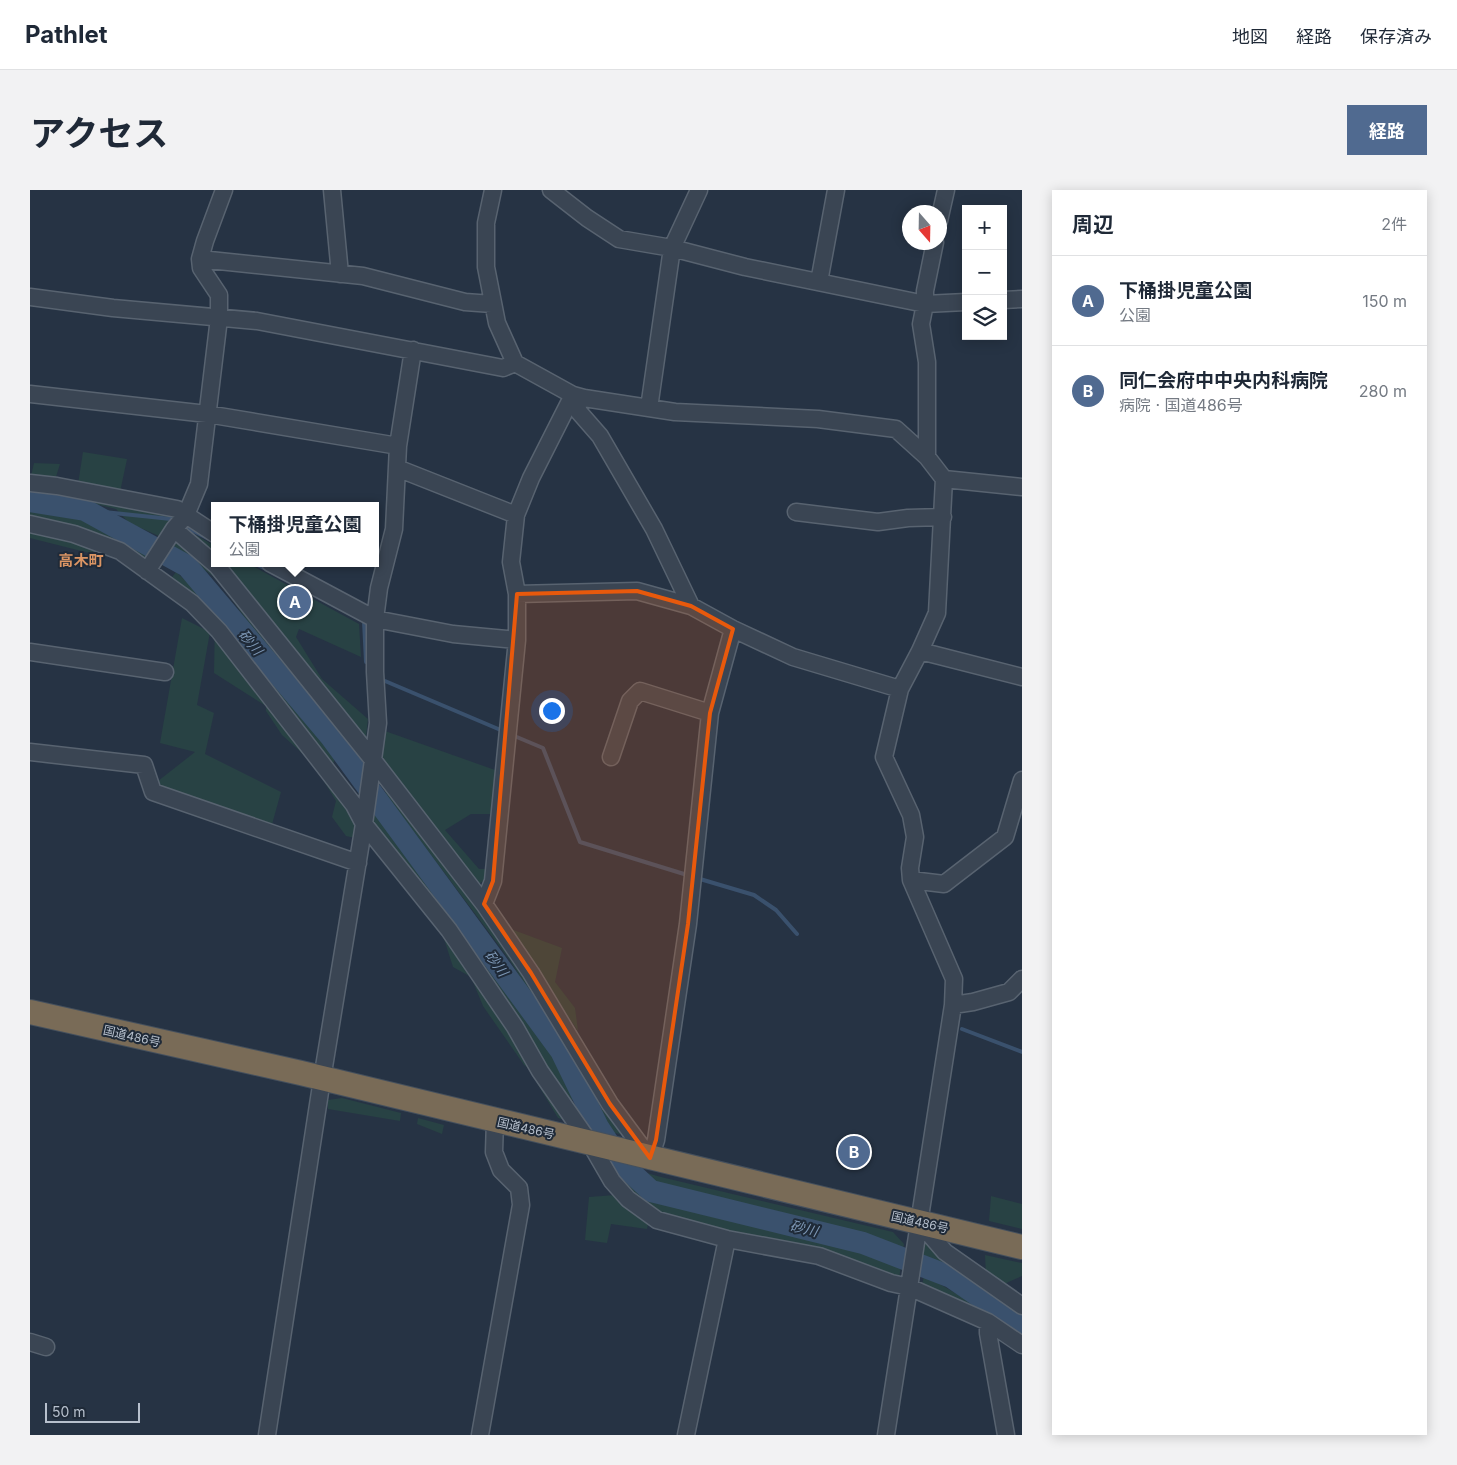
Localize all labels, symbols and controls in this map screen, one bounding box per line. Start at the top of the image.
text: Pathlet [25,20,108,49]
text: 地図 [1232,26,1268,47]
text: 経路 [1296,26,1332,47]
text: 保存済み [1360,26,1432,47]
button: 経路 [1347,105,1427,155]
text: アクセス [30,112,168,154]
north arrow [902,205,947,250]
map controls [962,205,1007,340]
button: + [962,205,1007,250]
text: 周辺 [1072,212,1114,237]
text: 2件 [1381,214,1407,234]
button: − [962,250,1007,295]
text: 下桶掛児童公園 [1119,279,1252,302]
text: A [1082,291,1094,311]
text: 150 m [1362,291,1407,311]
button: layers [962,295,1007,340]
text: 公園 [1119,305,1151,325]
text: 同仁会府中中央内科病院 [1119,369,1328,392]
text: B [1083,381,1093,401]
text: 280 m [1359,381,1407,401]
text: 病院 · 国道486号 [1119,395,1243,415]
popup [211,502,379,567]
text: 下桶掛児童公園 [228,513,362,536]
text: 公園 [228,539,261,559]
district label: 高木町 [58,551,104,570]
pin: A [279,583,311,621]
water label: 砂川 [235,626,268,660]
your location [539,698,565,724]
water label: 砂川 [482,947,513,981]
street label: 国道486号 [102,1022,162,1050]
street label: 国道486号 [496,1114,556,1142]
pin: B [838,1133,870,1171]
street label: 国道486号 [890,1208,950,1236]
water label: 砂川 [788,1216,822,1240]
scale bar [45,1400,140,1423]
text: 50 m [52,1403,86,1420]

